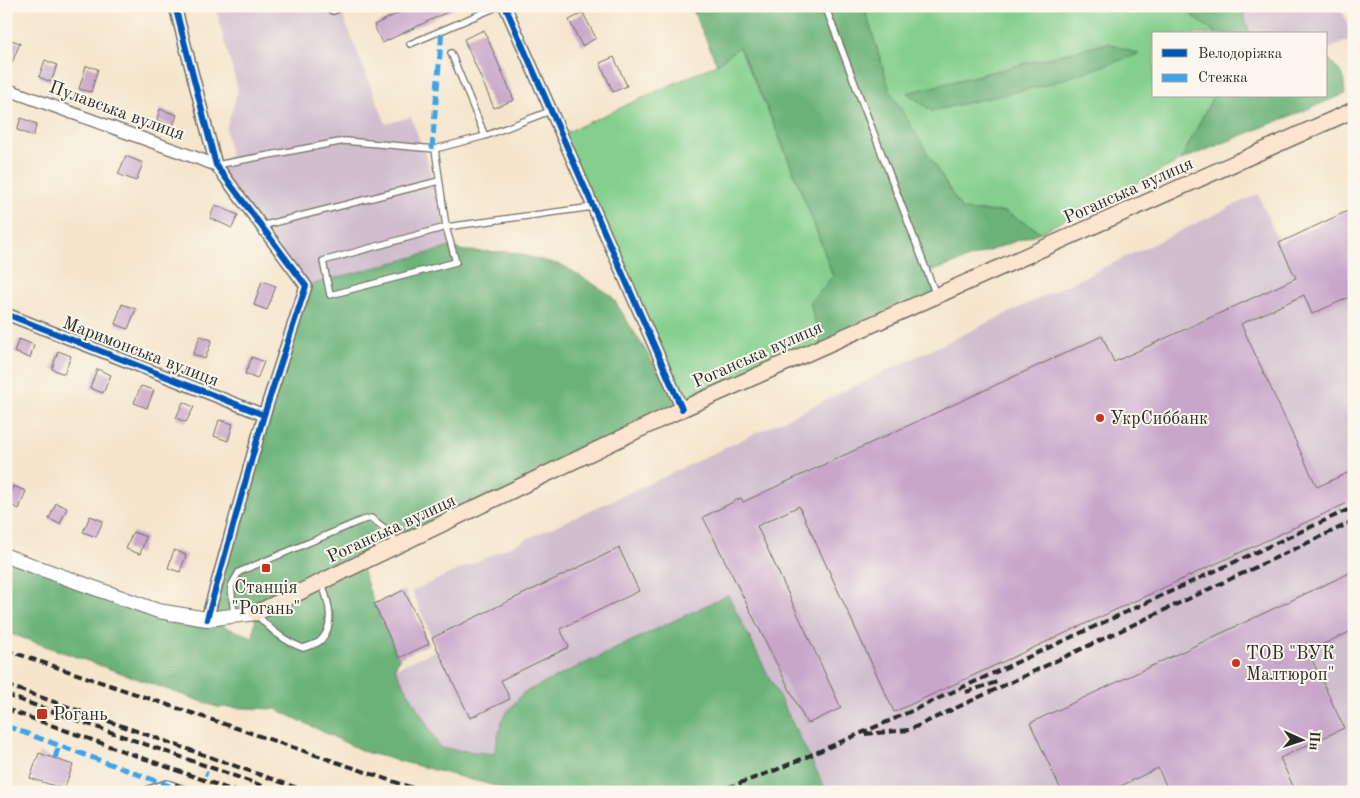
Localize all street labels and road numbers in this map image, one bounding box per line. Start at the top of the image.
street label: Пулавська вулиця [47,78,187,144]
street label: Роганська вулиця [1061,154,1196,228]
street label: Маримонська вулиця [60,314,221,390]
street label: Роганська вулиця [690,318,825,392]
street label: Роганська вулиця [324,491,458,567]

